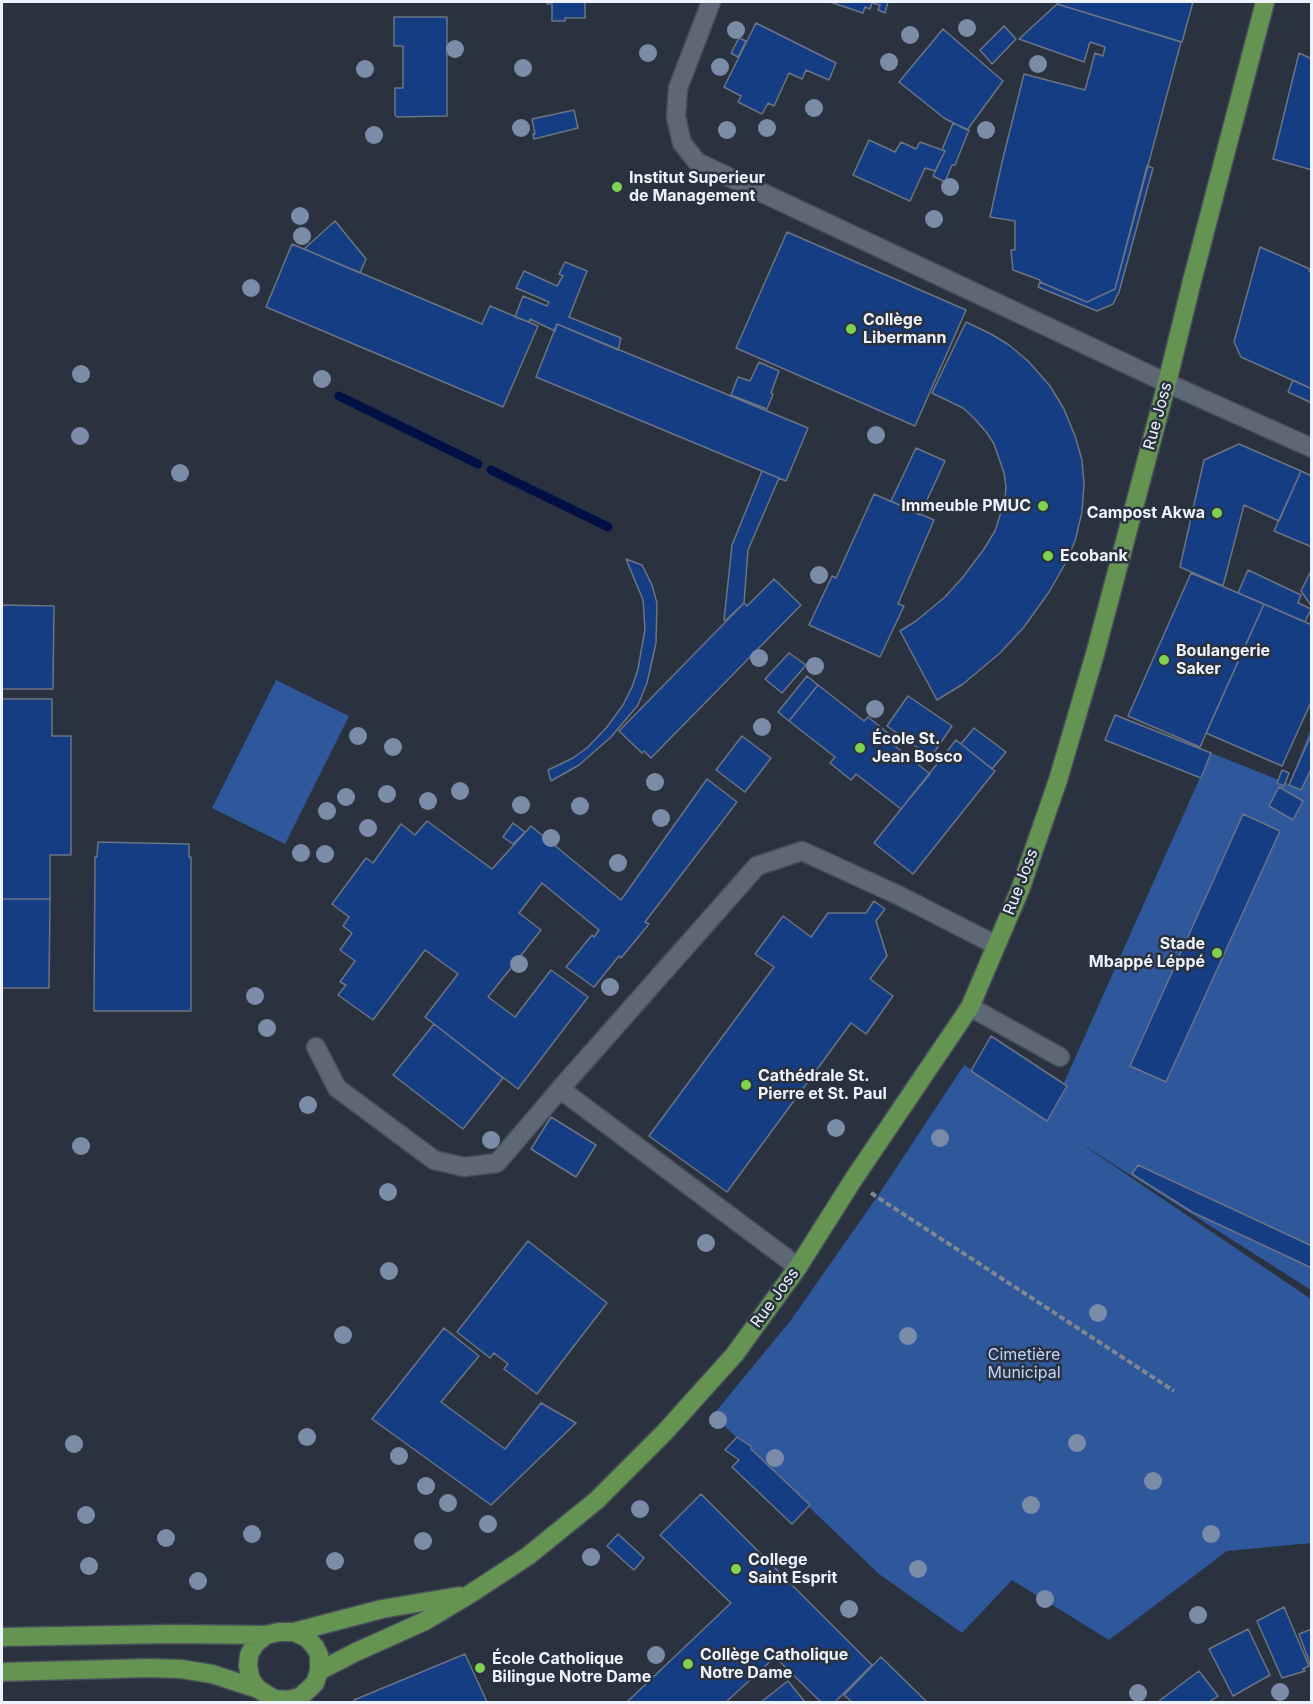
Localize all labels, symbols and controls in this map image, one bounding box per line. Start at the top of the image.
place label: Institut Superieur de Management [629,168,765,206]
marker: Institut Superieur de Management [610,180,624,194]
place label: Collège Libermann [863,310,946,348]
marker: Collège Libermann [844,322,858,336]
street label: Rue Joss [1140,380,1176,452]
place label: Immeuble PMUC [901,496,1031,516]
marker: Immeuble PMUC [1036,499,1050,513]
place label: Campost Akwa [1087,503,1205,523]
marker: Campost Akwa [1210,506,1224,520]
place label: Ecobank [1060,546,1128,566]
marker: Ecobank [1041,549,1055,563]
place label: Boulangerie Saker [1176,641,1270,679]
marker: Boulangerie Saker [1157,653,1171,667]
place label: École St. Jean Bosco [872,729,963,767]
marker: École St. Jean Bosco [853,741,867,755]
street label: Rue Joss [1000,846,1042,918]
place label: Stade Mbappé Léppé [1089,934,1205,972]
marker: Stade Mbappé Léppé [1210,946,1224,960]
place label: Cathédrale St. Pierre et St. Paul [758,1066,887,1104]
marker: Cathédrale St. Pierre et St. Paul [739,1078,753,1092]
street label: Rue Joss [747,1264,803,1332]
park label: Cimetière Municipal [987,1345,1061,1383]
place label: College Saint Esprit [748,1550,837,1588]
marker: College Saint Esprit [729,1562,743,1576]
place label: Collège Catholique Notre Dame [700,1645,848,1683]
place label: École Catholique Bilingue Notre Dame [492,1649,651,1687]
marker: Collège Catholique Notre Dame [681,1657,695,1671]
marker: École Catholique Bilingue Notre Dame [473,1661,487,1675]

